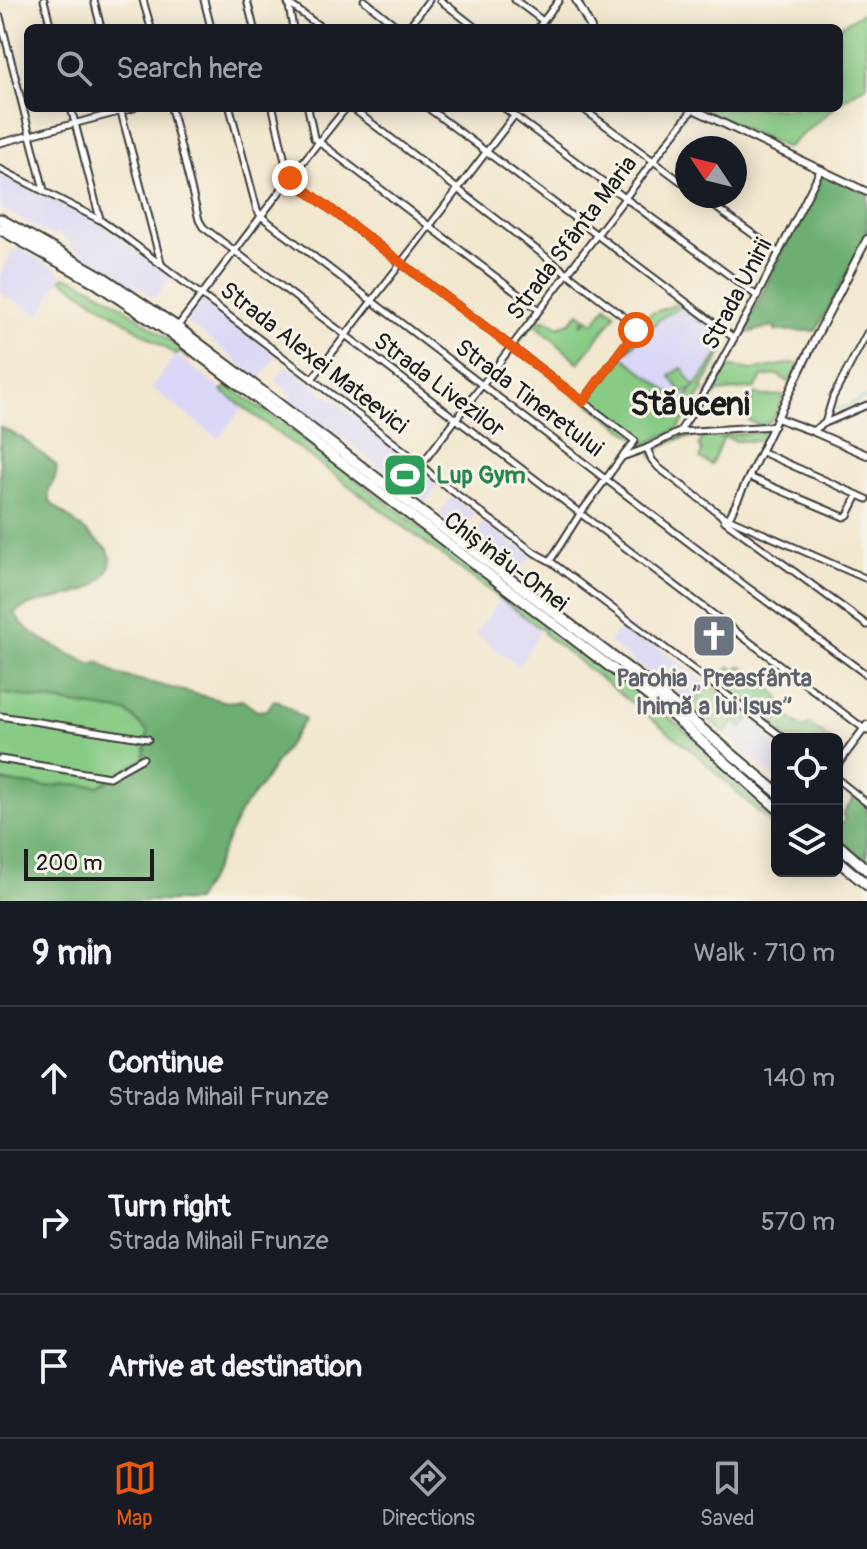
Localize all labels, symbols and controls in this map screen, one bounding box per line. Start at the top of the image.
search box [24,24,843,112]
icon: search [52,46,96,90]
text: Search here [116,50,263,87]
north arrow [675,136,747,208]
street label: Strada Sfânta Maria [501,150,643,326]
route end [272,160,308,196]
street label: Strada Unirii [695,233,779,355]
street label: Strada Alexei Mateevici [214,276,414,440]
route start [618,312,654,348]
street label: Strada Livezilor [368,326,511,444]
street label: Strada Tineretului [449,333,609,463]
district label: Stăuceni [630,385,750,425]
sports icon: Lup Gym [381,451,429,499]
place label: Lup Gym [436,461,526,490]
street label: Chișinău-Orhei [438,506,574,618]
church icon: Parohia „Preasfânta Inimă a lui Isus” [690,612,738,660]
place label: Parohia „Preasfânta Inimă a lui Isus” [616,664,812,721]
map controls [771,733,843,877]
button: locate [771,733,843,805]
button: layers [771,805,843,877]
scale bar [24,845,154,881]
text: 200 m [36,849,103,877]
text: 9 min [32,932,112,975]
text: Walk · 710 m [694,937,835,969]
text: Continue [108,1044,223,1081]
icon: ahead [32,1056,76,1100]
text: 140 m [763,1062,835,1094]
text: Strada Mihail Frunze [108,1081,329,1113]
text: Turn right [108,1188,231,1225]
icon: right [32,1200,76,1244]
text: 570 m [761,1206,835,1238]
text: Strada Mihail Frunze [108,1225,329,1257]
icon: arrive [32,1344,76,1388]
text: Arrive at destination [108,1348,362,1385]
tab: Map [113,1456,157,1532]
tab: Directions [382,1456,475,1532]
tab: Saved [700,1456,754,1532]

